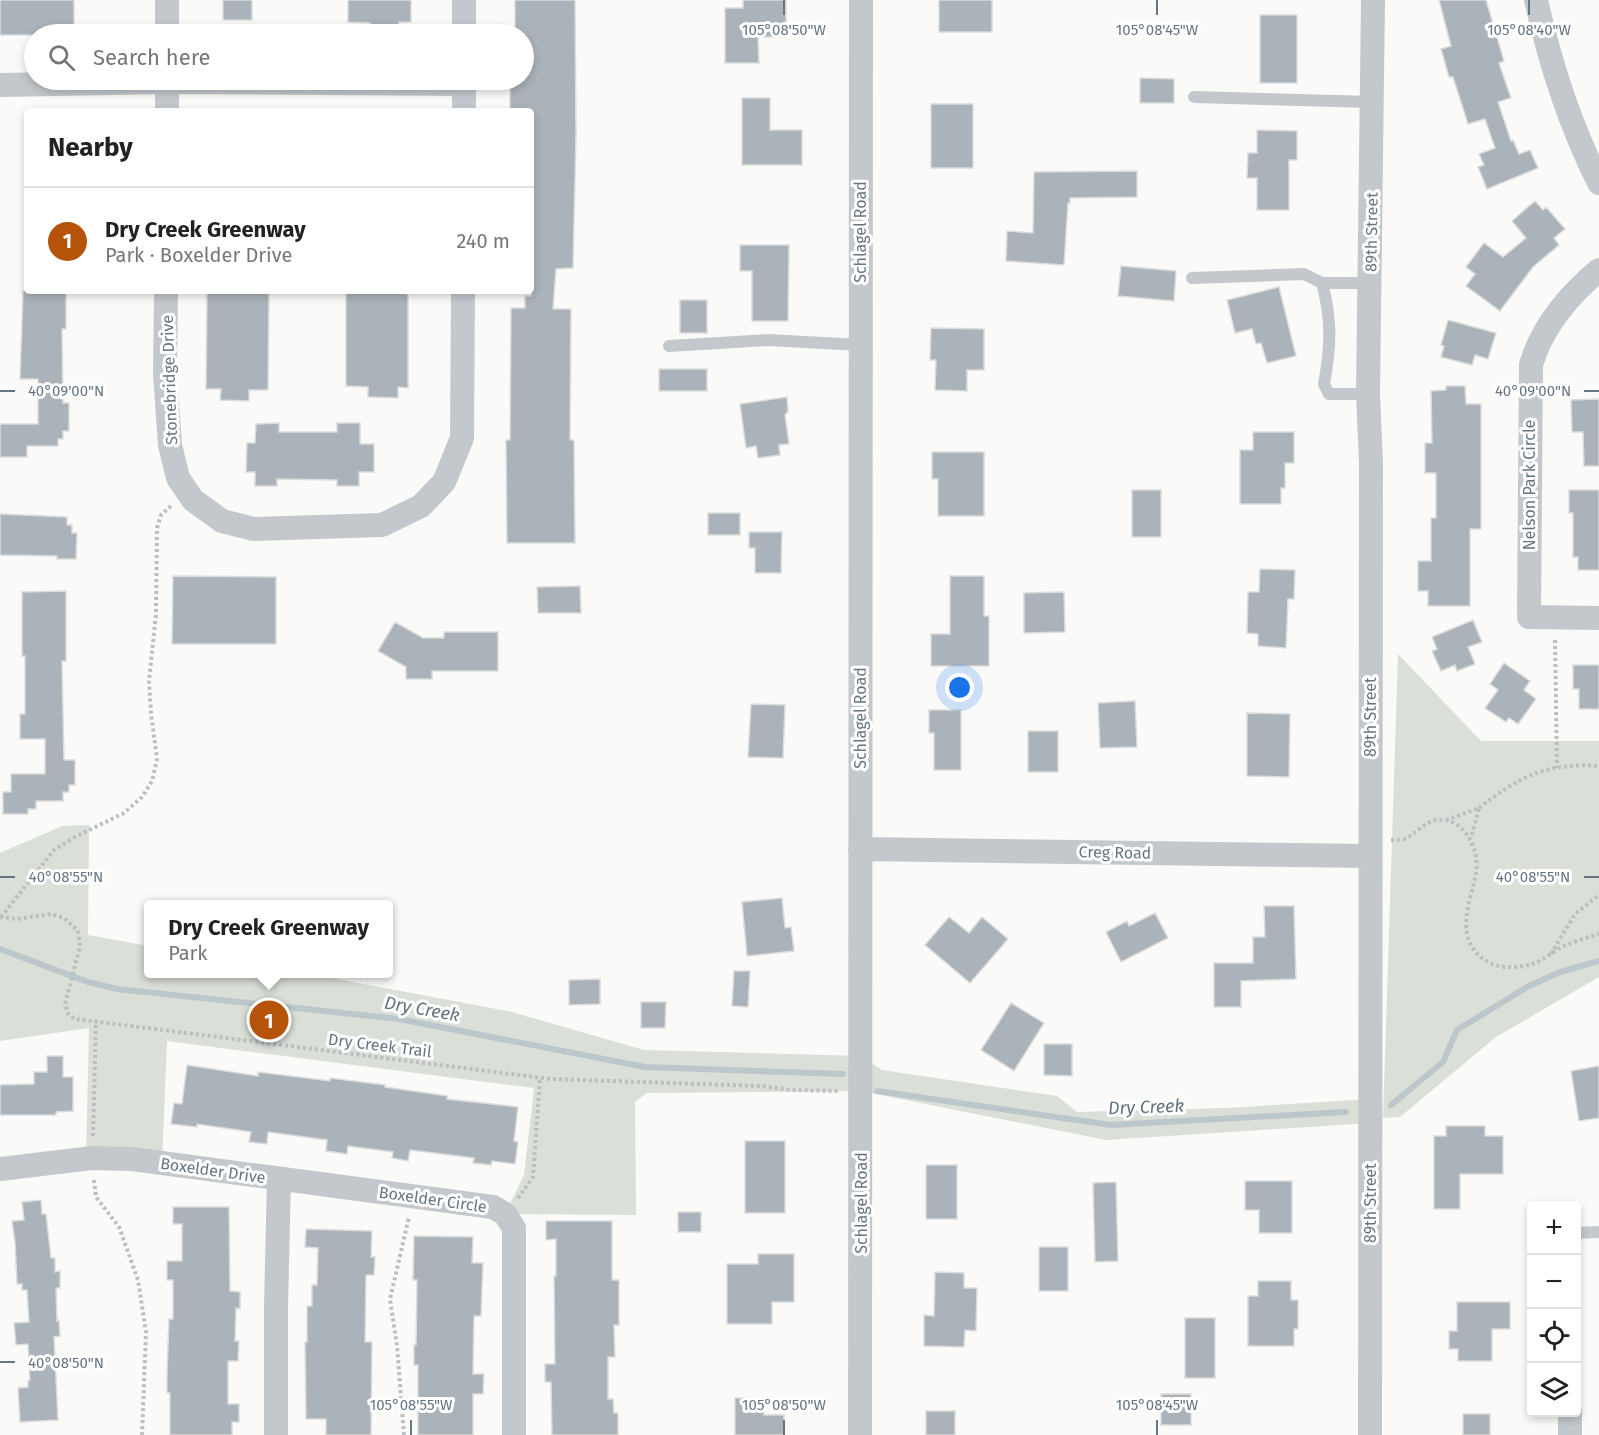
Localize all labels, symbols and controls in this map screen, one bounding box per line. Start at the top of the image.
text: 105°08'50"W [742,21,827,39]
text: 105°08'45"W [1116,21,1199,39]
text: 105°08'40"W [1487,21,1571,39]
search box [24,24,534,90]
icon: search [45,41,78,74]
text: Search here [93,44,211,71]
text: Nearby [48,132,133,163]
street label: Schlagel Road [851,181,870,283]
street label: 89th Street [1361,192,1382,272]
text: Dry Creek Greenway [105,216,306,243]
text: 1 [63,229,72,253]
text: 240 m [456,229,510,253]
text: Park · Boxelder Drive [105,243,292,267]
street label: Stonebridge Drive [158,315,181,445]
text: 40°09'00"N [28,382,104,400]
text: 40°09'00"N [1495,382,1571,400]
street label: Nelson Park Circle [1520,420,1539,550]
street label: Schlagel Road [851,667,870,769]
your location [945,673,974,702]
street label: 89th Street [1361,677,1380,757]
street label: Creg Road [1079,842,1151,863]
text: 40°08'55"N [29,868,103,886]
text: 40°08'55"N [1496,868,1570,886]
popup [144,900,393,978]
text: Dry Creek Greenway [168,914,369,941]
text: Park [168,941,208,965]
water label: Dry Creek [383,992,462,1026]
pin: 1 [250,998,288,1042]
street label: Dry Creek Trail [327,1030,433,1061]
water label: Dry Creek [1108,1095,1185,1119]
street label: Schlagel Road [852,1152,871,1254]
street label: Boxelder Drive [159,1154,267,1187]
street label: 89th Street [1361,1163,1380,1243]
street label: Boxelder Circle [378,1183,488,1216]
map controls [1527,1201,1581,1417]
button: + [1527,1201,1581,1255]
button: − [1527,1255,1581,1309]
button: locate [1527,1309,1581,1363]
text: 40°08'50"N [28,1354,104,1372]
button: layers [1527,1363,1581,1417]
text: 105°08'55"W [370,1396,453,1414]
text: 105°08'50"W [742,1396,827,1414]
text: 105°08'45"W [1116,1396,1199,1414]

